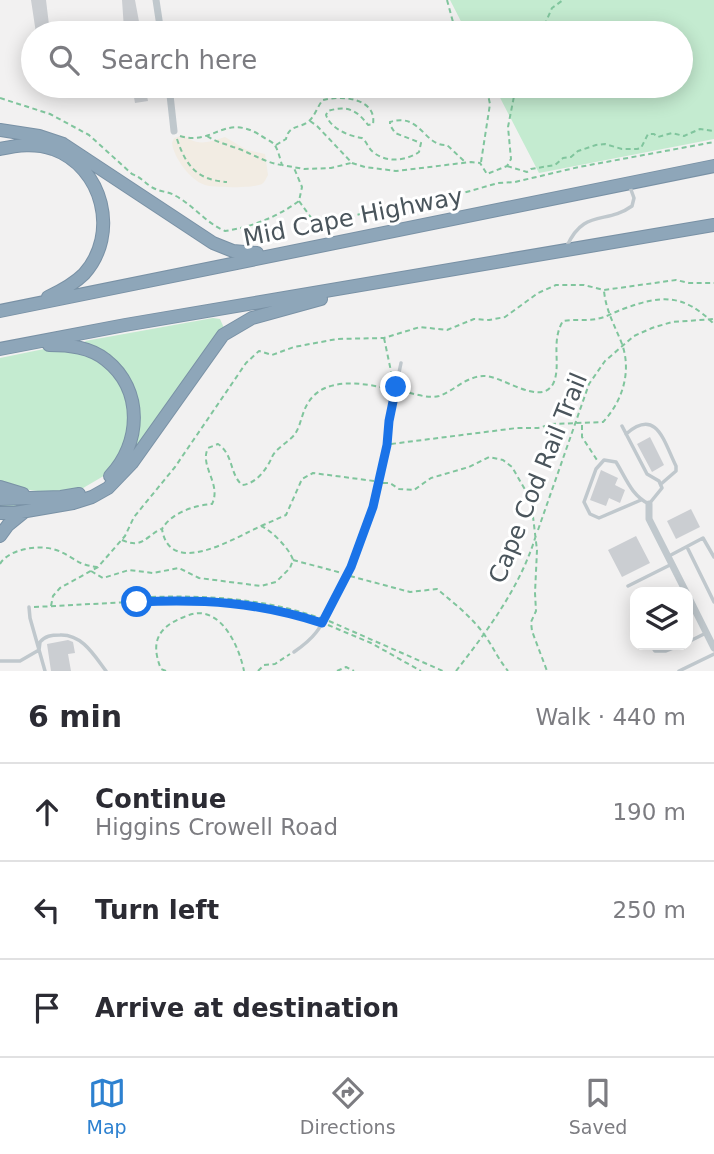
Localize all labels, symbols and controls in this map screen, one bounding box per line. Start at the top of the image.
search box [21,21,693,98]
icon: search [45,41,83,79]
text: Search here [101,45,257,75]
street label: Mid Cape Highway [241,182,465,252]
street label: Cape Cod Rail Trail [483,369,593,587]
route end [380,371,411,402]
route start [121,586,152,617]
map controls [630,587,693,650]
button: layers [630,587,693,650]
text: 6 min [28,699,122,734]
text: Walk · 440 m [535,704,686,730]
text: Continue [95,784,226,814]
icon: ahead [28,793,66,831]
text: 190 m [612,799,686,825]
text: Higgins Crowell Road [95,814,338,840]
icon: left [28,891,66,929]
text: Turn left [95,895,219,925]
text: 250 m [612,897,686,923]
icon: arrive [28,989,66,1027]
text: Arrive at destination [95,993,399,1023]
tab: Map [87,1074,127,1138]
tab: Directions [300,1074,396,1138]
tab: Saved [569,1074,627,1138]

